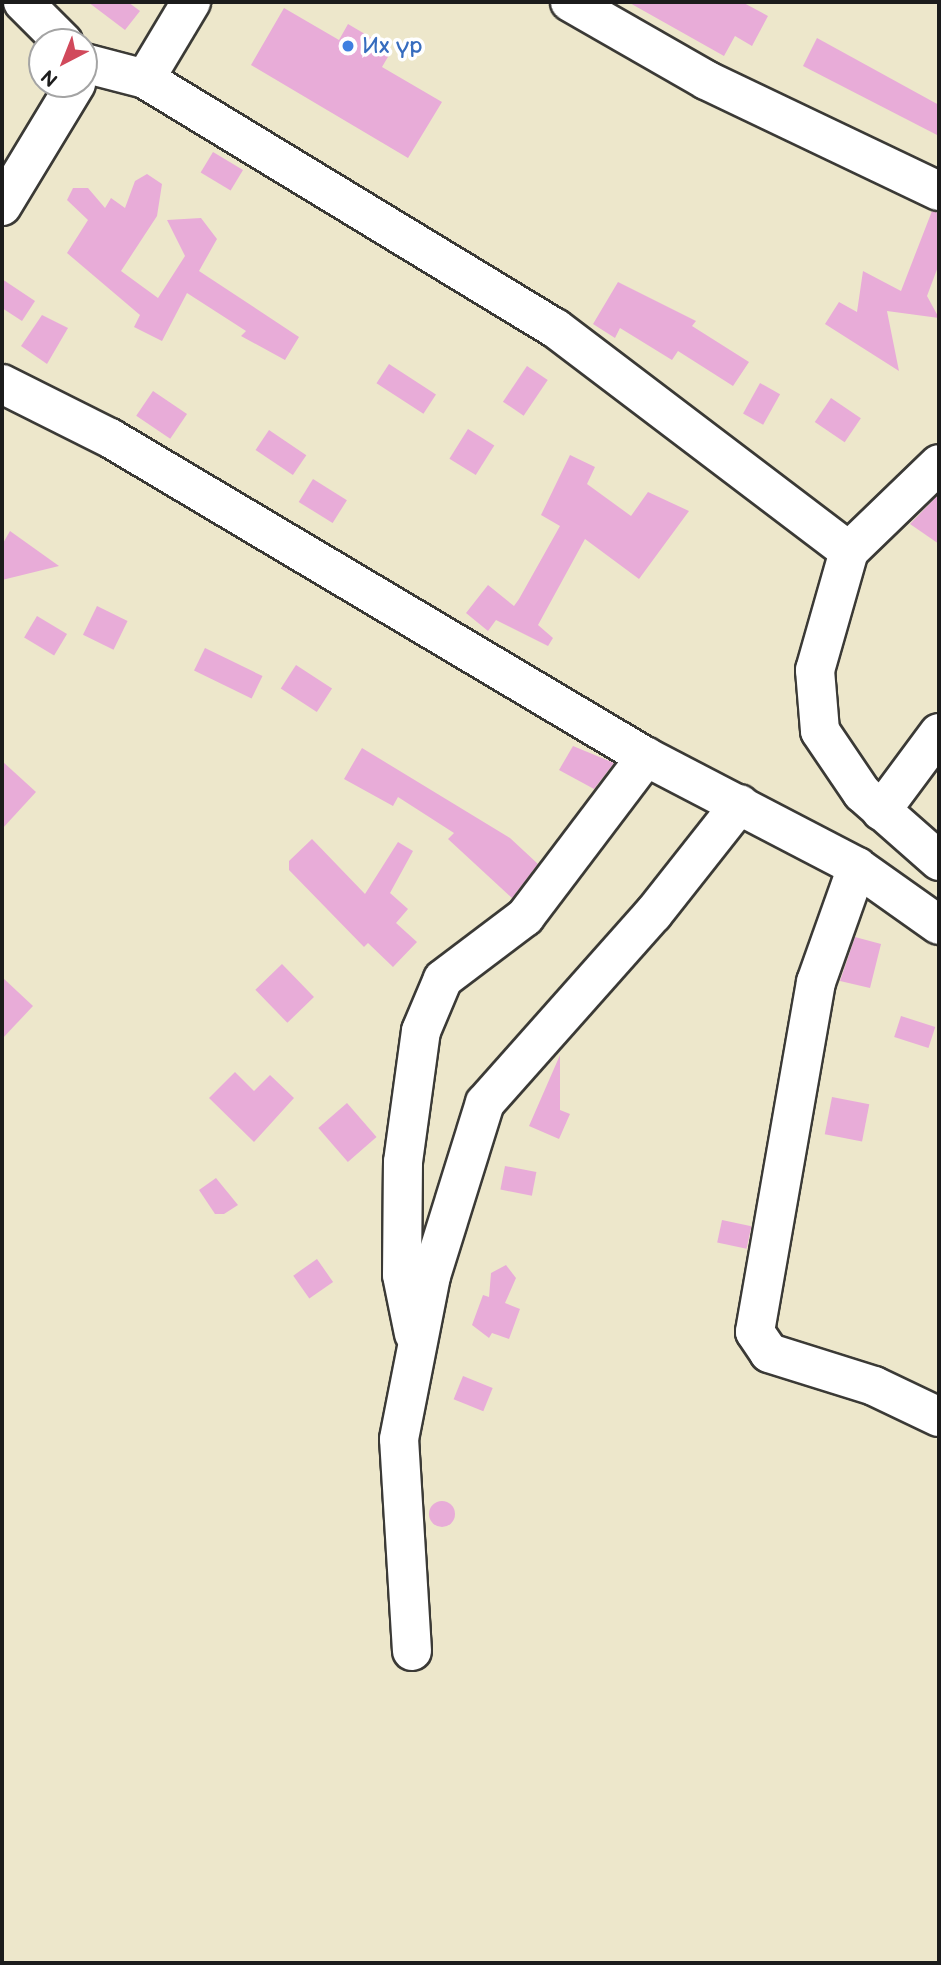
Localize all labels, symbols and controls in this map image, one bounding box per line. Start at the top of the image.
north arrow [28,28,98,98]
place label: Их үр [362,32,422,60]
marker: Их үр [340,38,356,54]
text: N [37,64,63,91]

